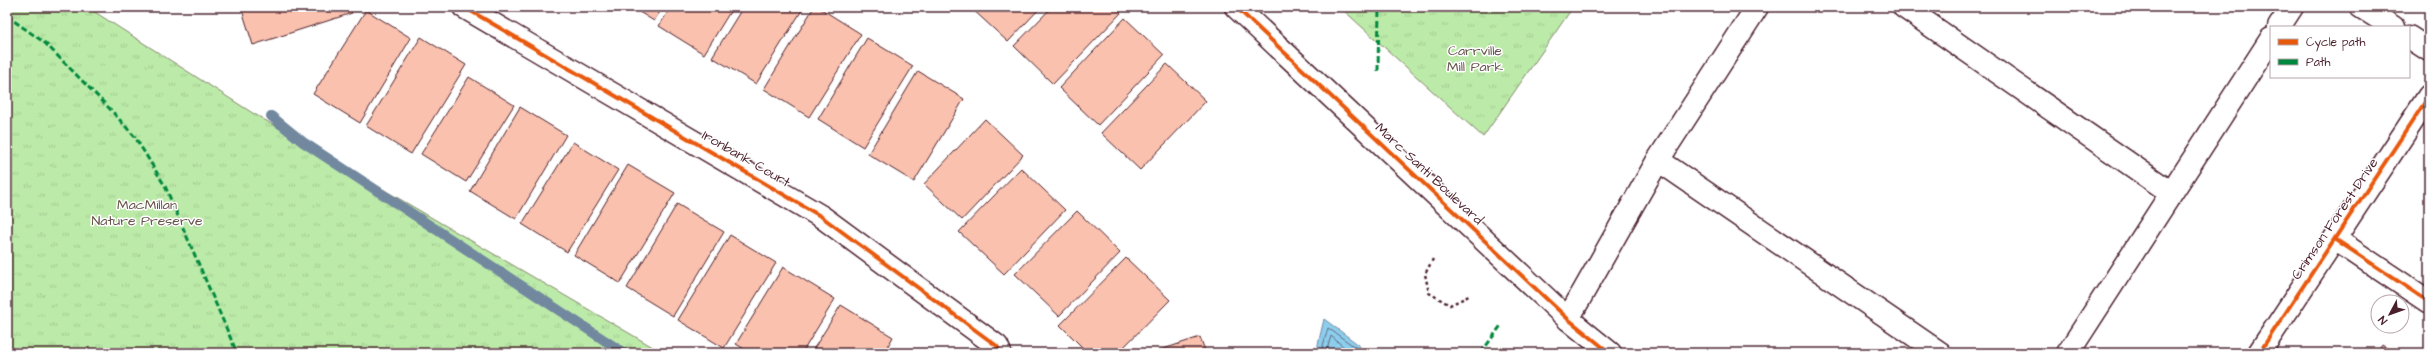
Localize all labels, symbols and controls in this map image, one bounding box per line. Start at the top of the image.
legend [2270,26,2410,78]
text: Cycle path [2306,34,2365,52]
park label: Carrville Mill Park [1447,41,1503,77]
text: Path [2306,54,2331,71]
street label: Marc Santi Boulevard [1370,118,1488,230]
street label: Ironbank Court [698,126,794,193]
street label: Crimson Forest Drive [2287,154,2384,284]
park label: MacMillan Nature Preserve [92,195,203,231]
north arrow [2370,294,2410,334]
text: N [2375,313,2391,328]

